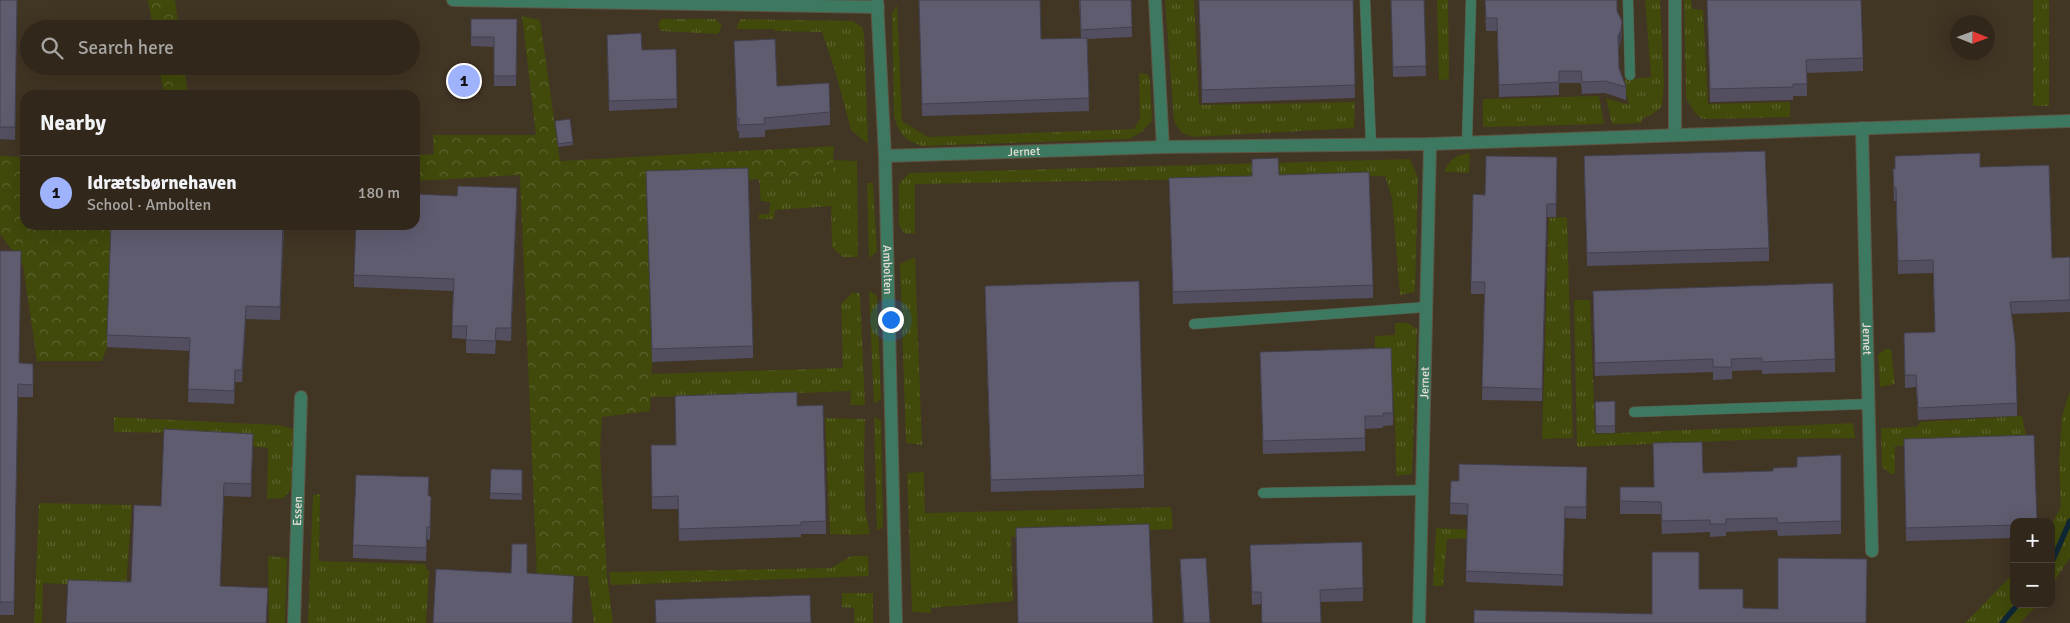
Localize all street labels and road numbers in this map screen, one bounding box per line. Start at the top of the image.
street label: Jernet [1007,144,1040,160]
street label: Ambolten [879,245,895,295]
street label: Jernet [1859,322,1874,355]
street label: Jernet [1417,367,1433,400]
street label: Essen [290,496,306,526]

